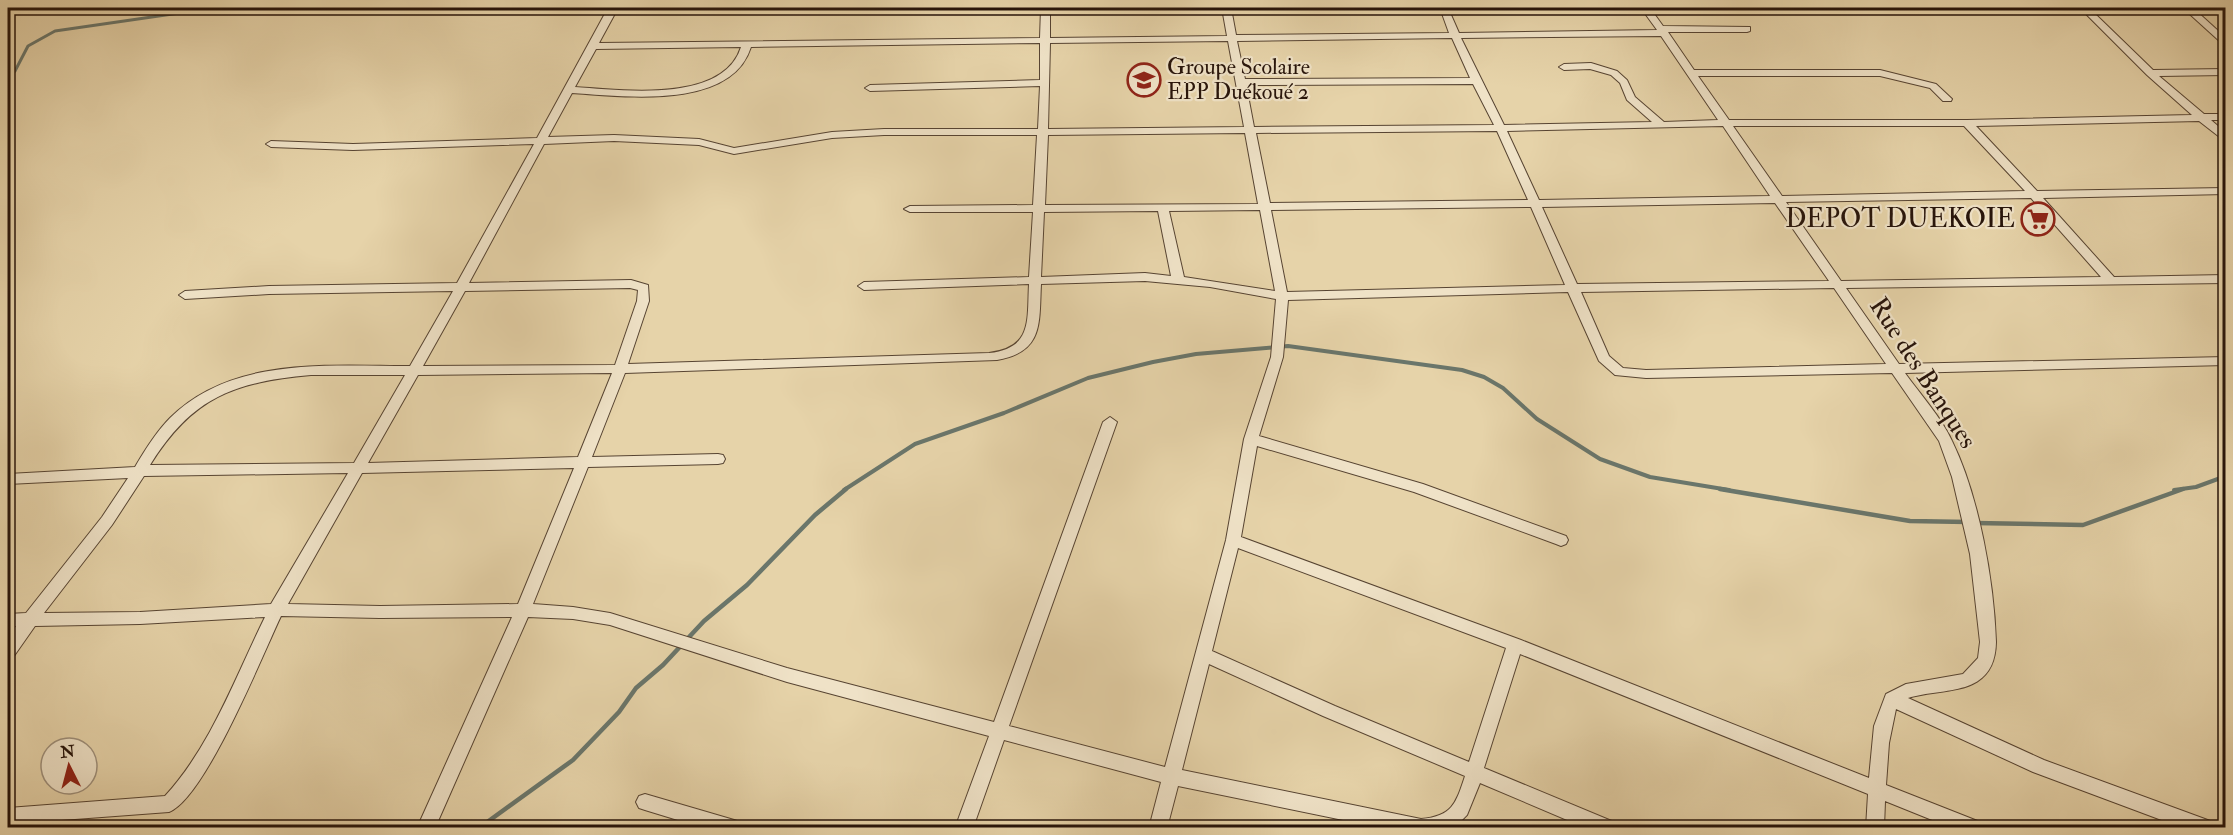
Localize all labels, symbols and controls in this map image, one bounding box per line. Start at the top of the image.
place label: Groupe Scolaire EPP Duékoué 2 [1167,53,1310,106]
school or university icon: Groupe Scolaire EPP Duékoué 2 [1126,62,1162,98]
supermarket icon: DEPOT DUEKOIE [2020,201,2056,237]
place label: DEPOT DUEKOIE [1785,203,2015,235]
street label: Rue des Banques [1862,291,1984,455]
north arrow [39,736,99,796]
text: N [58,741,76,763]

